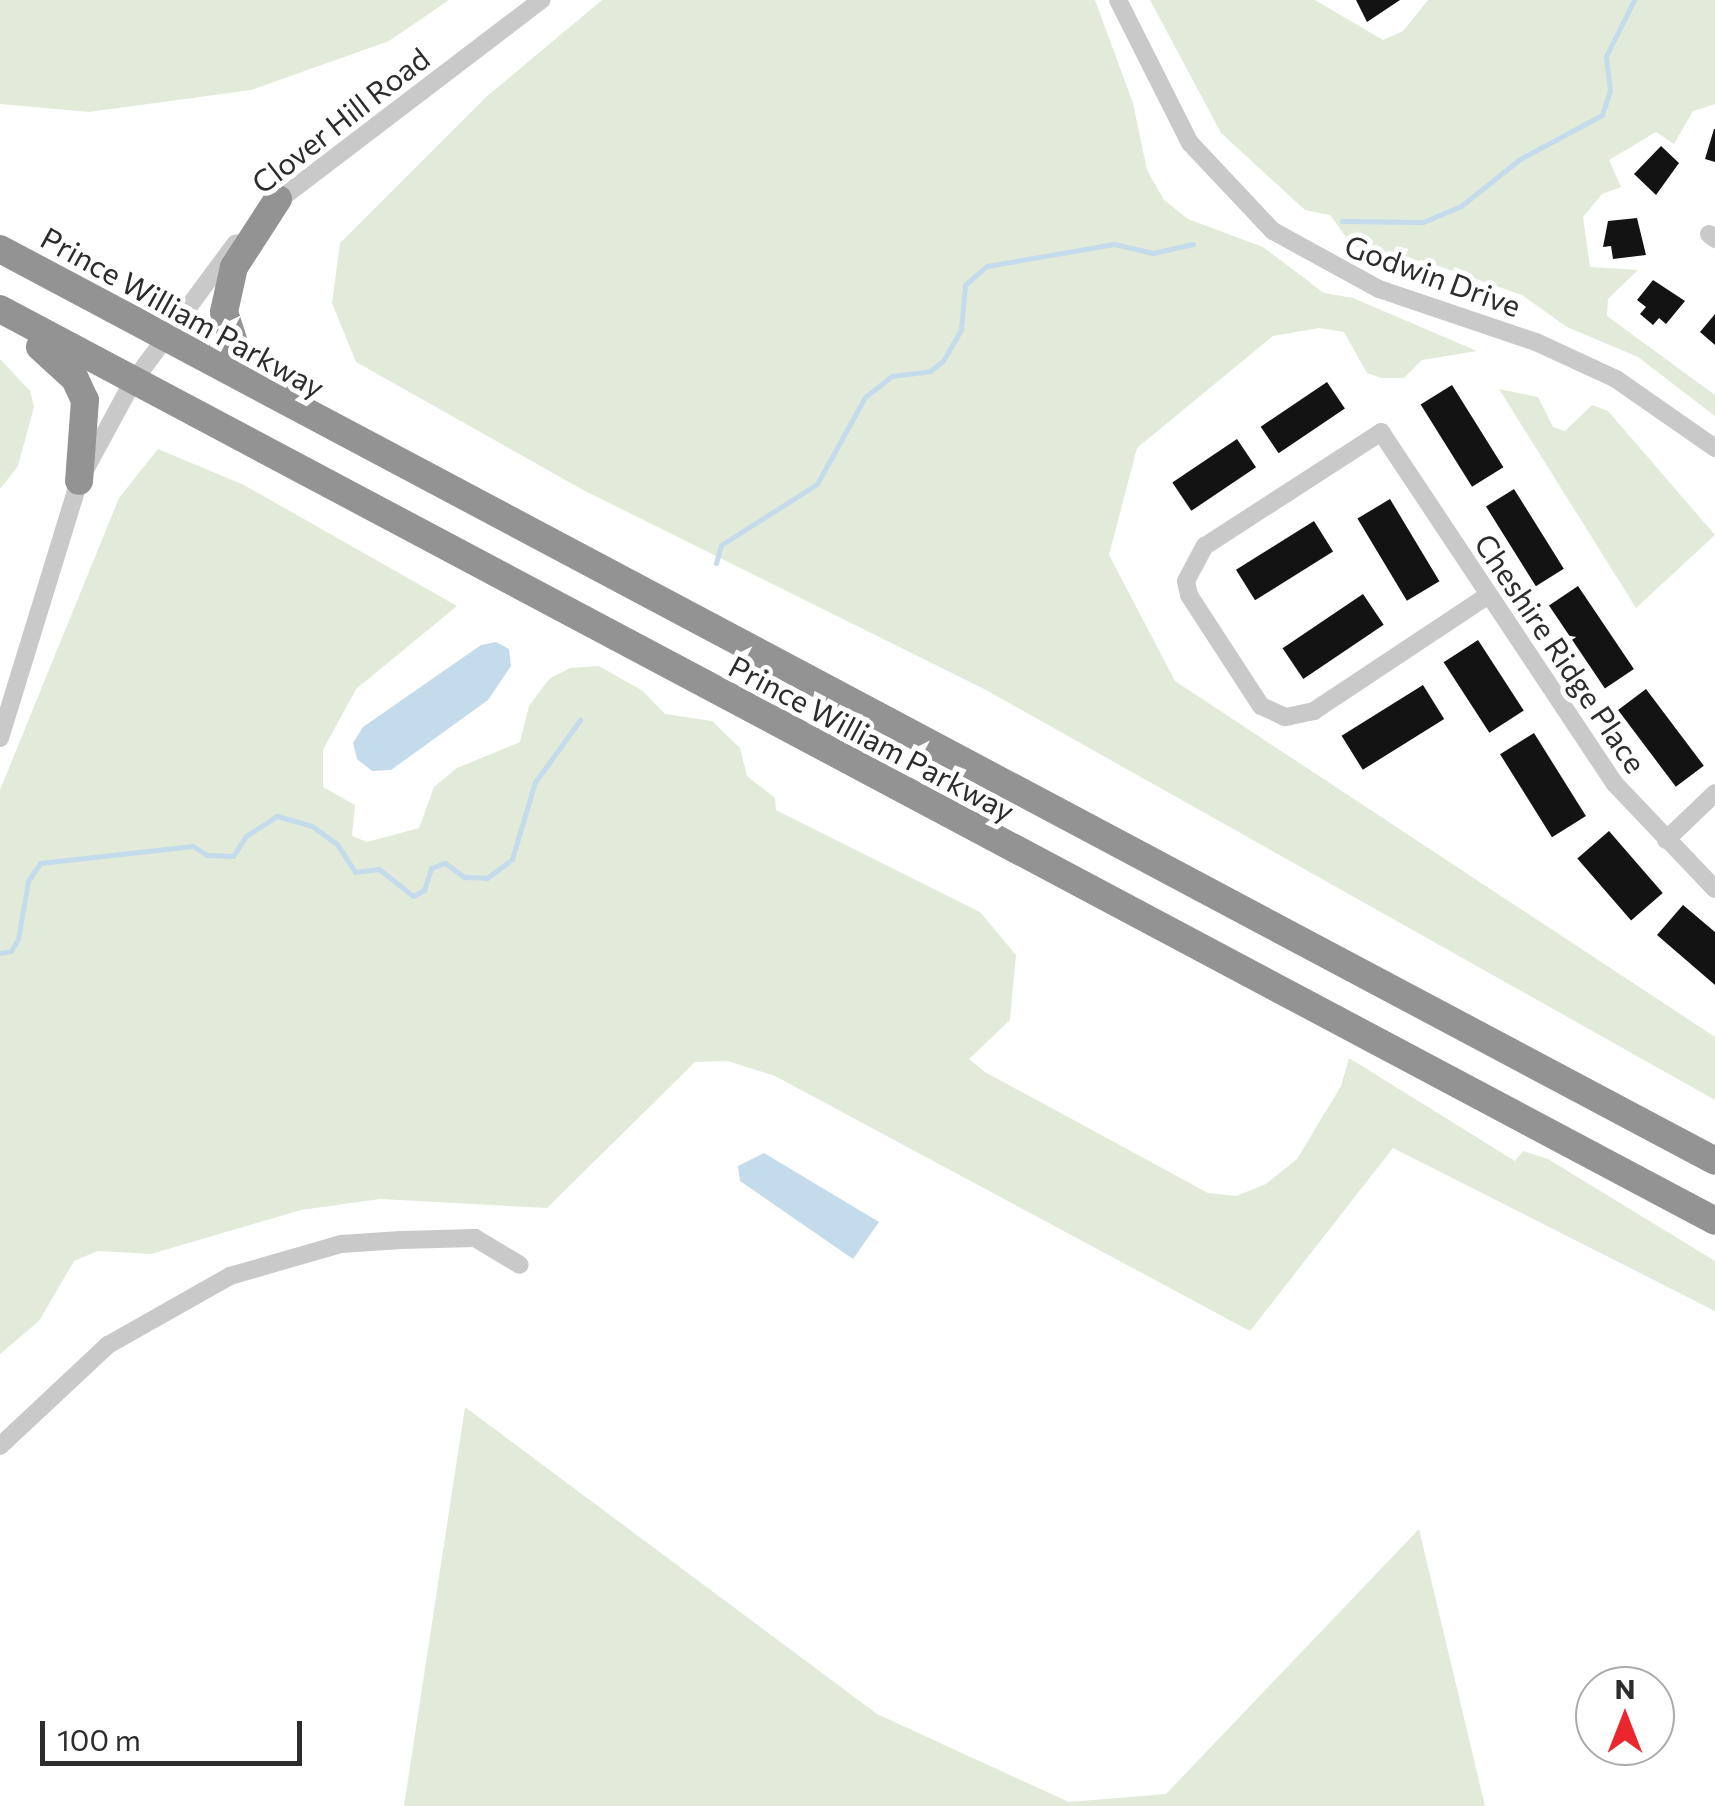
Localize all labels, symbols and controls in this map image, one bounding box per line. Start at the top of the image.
street label: Clover Hill Road [244,40,436,200]
street label: Prince William Parkway [35,219,331,405]
street label: Godwin Drive [1340,227,1526,323]
street label: Cheshire Ridge Place [1468,527,1654,779]
street label: Prince William Parkway [723,647,1021,829]
north arrow [1575,1666,1675,1766]
text: N [1615,1671,1636,1705]
scale bar [45,1701,308,1763]
text: 100 m [57,1720,141,1757]

